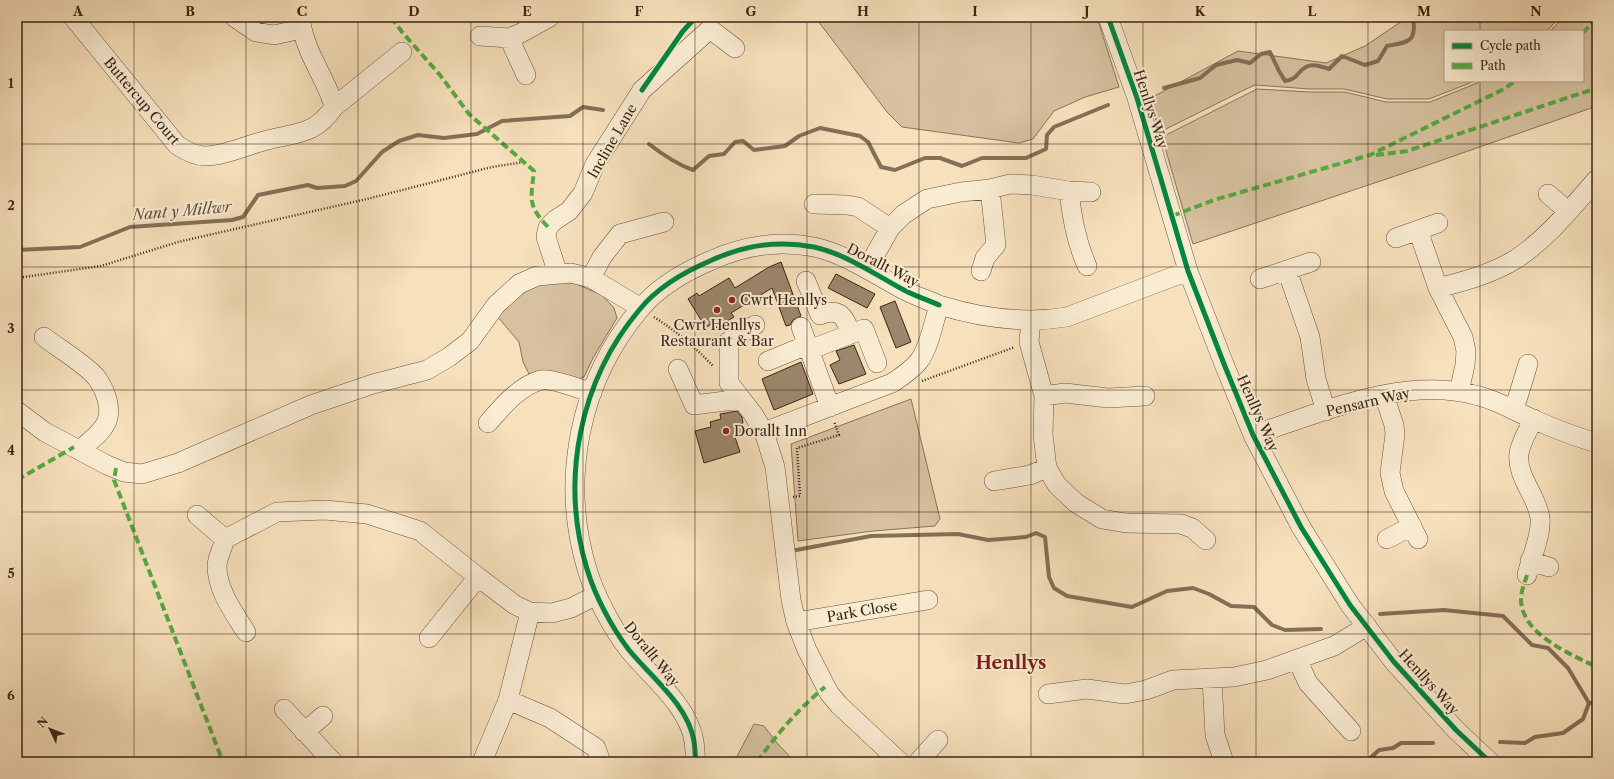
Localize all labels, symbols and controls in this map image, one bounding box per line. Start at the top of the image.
text: A [72,3,84,19]
text: B [185,3,195,19]
text: C [297,3,307,19]
text: D [408,3,420,19]
text: E [522,3,532,19]
text: F [635,3,644,19]
text: G [745,3,757,19]
text: H [857,3,869,19]
text: I [972,3,978,19]
text: J [1082,3,1090,19]
text: K [1195,3,1206,19]
text: L [1308,3,1317,19]
text: M [1417,3,1431,19]
text: N [1530,3,1542,19]
legend [1444,30,1584,82]
text: Cycle path [1480,38,1541,53]
street label: Buttercup Court [100,53,184,149]
text: Path [1480,58,1506,73]
street label: Henllys Way [1130,67,1172,151]
text: 1 [8,75,14,91]
street label: Incline Lane [583,100,641,182]
text: 2 [7,197,15,213]
water label: Nant y Millwr [131,197,233,224]
street label: Dorallt Way [844,239,922,291]
place label: Cwrt Henllys [740,291,827,309]
marker: Cwrt Henllys [727,295,737,305]
marker: Cwrt Henllys Restaurant & Bar [712,305,722,315]
place label: Cwrt Henllys Restaurant & Bar [660,316,774,350]
text: 3 [7,320,15,336]
street label: Henllys Way [1233,372,1283,454]
street label: Pensarn Way [1324,384,1412,420]
place label: Dorallt Inn [734,422,807,440]
marker: Dorallt Inn [721,426,731,436]
text: 4 [7,442,15,458]
text: 5 [7,565,15,581]
street label: Park Close [825,596,899,626]
street label: Dorallt Way [620,618,684,690]
street label: Henllys Way [1395,645,1463,719]
district label: Henllys [976,652,1046,674]
text: 6 [7,687,15,703]
north arrow [30,709,70,749]
text: N [34,714,51,730]

